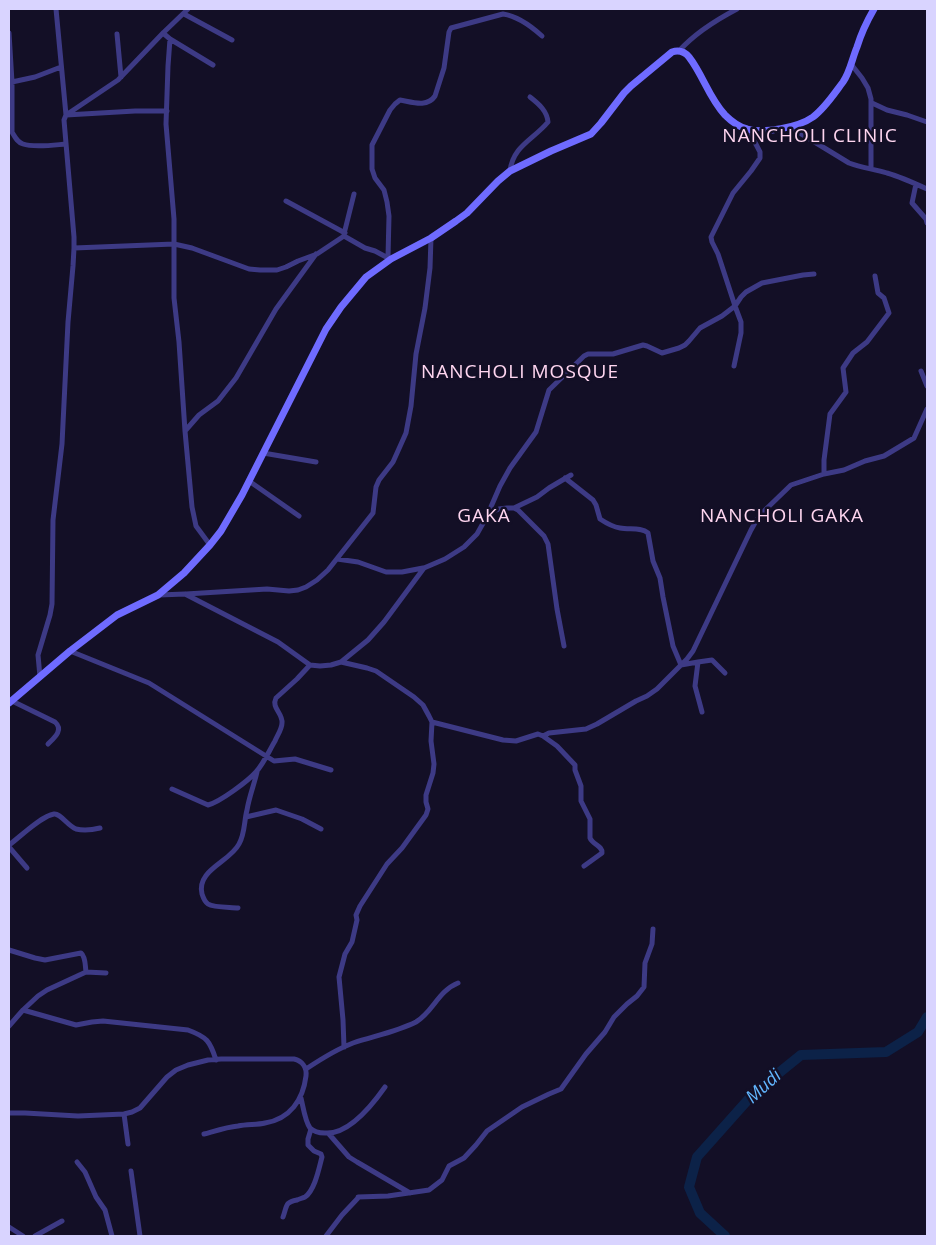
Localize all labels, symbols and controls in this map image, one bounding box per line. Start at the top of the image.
district label: NANCHOLI CLINIC [720,126,900,148]
district label: NANCHOLI MOSQUE [419,362,621,384]
district label: GAKA [457,506,511,528]
district label: NANCHOLI GAKA [698,506,866,528]
water label: Mudi [742,1065,786,1109]

